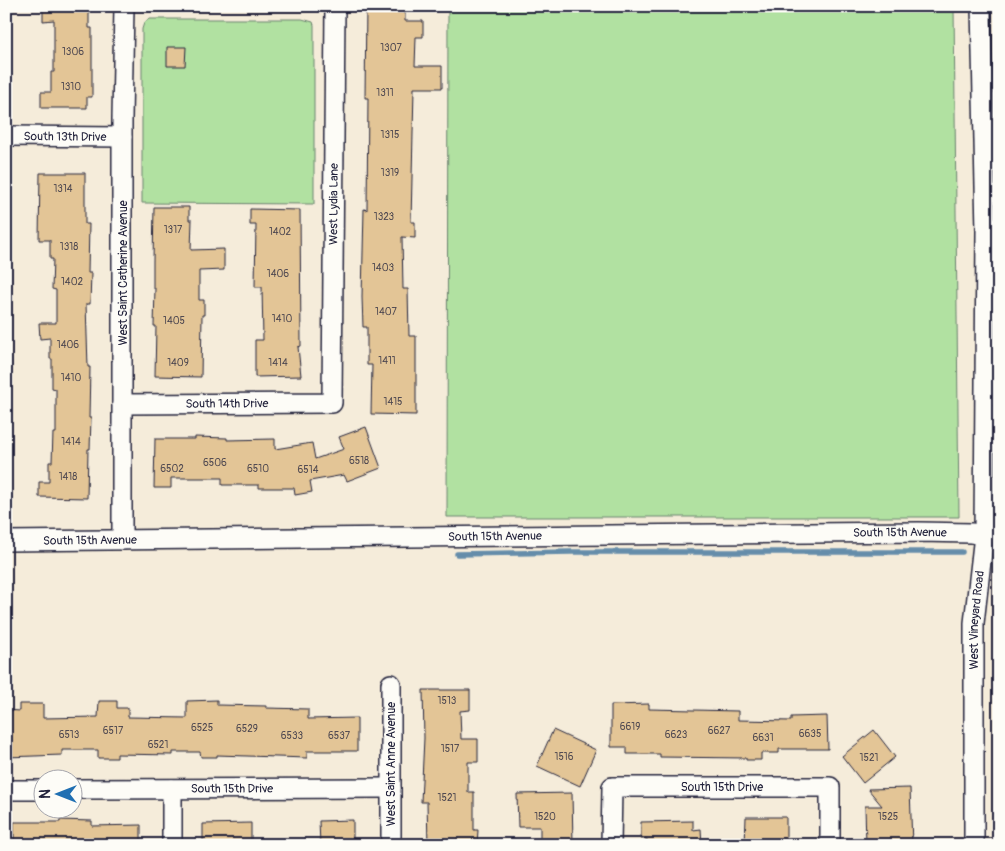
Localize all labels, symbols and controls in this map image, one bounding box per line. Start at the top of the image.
house number: 1307 [380,42,403,54]
house number: 1306 [62,46,84,58]
house number: 1310 [61,81,81,93]
house number: 1311 [376,87,394,99]
street label: South 13th Drive [24,129,107,145]
house number: 1315 [381,129,399,141]
street label: West Lydia Lane [326,163,342,245]
house number: 1319 [381,167,399,179]
house number: 1314 [53,183,73,195]
street label: West Saint Catherine Avenue [116,200,131,346]
house number: 1323 [374,211,395,223]
house number: 1317 [164,224,183,236]
house number: 1402 [269,226,291,238]
house number: 1318 [60,241,78,253]
house number: 1403 [372,262,394,274]
house number: 1406 [267,268,289,280]
house number: 1402 [61,276,83,288]
house number: 1407 [375,306,398,318]
house number: 1410 [272,313,292,325]
house number: 1405 [163,315,185,327]
house number: 1406 [57,339,79,351]
house number: 1411 [378,355,396,367]
house number: 1409 [167,357,189,369]
house number: 1414 [268,357,288,369]
house number: 1410 [61,372,81,384]
street label: South 14th Drive [185,396,269,412]
house number: 1415 [383,396,403,408]
house number: 1414 [61,436,81,448]
house number: 6518 [349,455,369,467]
house number: 6506 [203,457,227,469]
house number: 6502 [160,463,184,475]
house number: 6510 [247,463,269,475]
house number: 6514 [298,464,319,476]
house number: 1418 [59,471,77,483]
street label: South 15th Avenue [853,525,947,541]
street label: South 15th Avenue [448,529,542,545]
street label: South 15th Avenue [43,533,137,549]
street label: West Vineyard Road [967,570,988,670]
house number: 1513 [438,695,457,707]
street label: West Saint Anne Avenue [384,702,399,826]
house number: 6619 [620,721,640,733]
house number: 6525 [191,722,213,734]
house number: 6529 [236,723,258,735]
house number: 6517 [103,725,124,737]
house number: 6627 [708,725,731,737]
house number: 6635 [799,728,821,740]
house number: 6513 [59,729,80,741]
house number: 6623 [665,729,688,741]
house number: 6533 [281,730,304,742]
house number: 6537 [328,730,351,742]
house number: 6631 [752,732,774,744]
house number: 6521 [148,739,168,751]
house number: 1517 [441,743,460,755]
house number: 1516 [554,751,574,763]
house number: 1521 [860,752,878,764]
north arrow [32,768,82,818]
street label: South 15th Drive [681,780,763,795]
street label: South 15th Drive [191,781,273,797]
text: N [37,789,54,799]
house number: 1521 [438,792,456,804]
house number: 1520 [534,811,556,823]
house number: 1525 [878,811,898,823]

